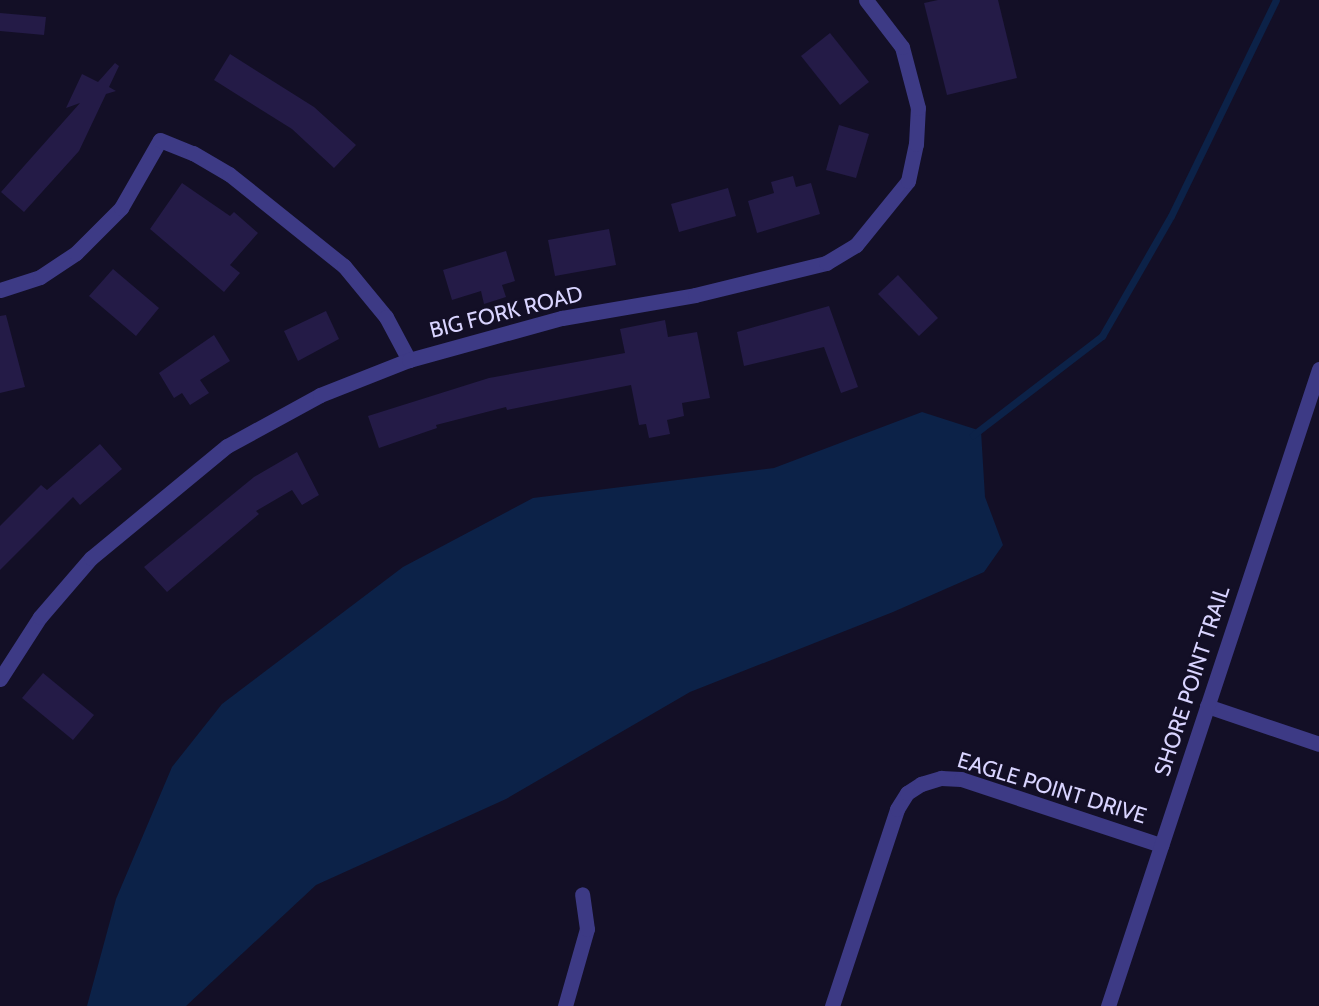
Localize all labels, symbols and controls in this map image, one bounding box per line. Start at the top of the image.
street label: BIG FORK ROAD [427,280,585,344]
street label: SHORE POINT TRAIL [1149,583,1235,779]
street label: EAGLE POINT DRIVE [954,747,1150,829]

